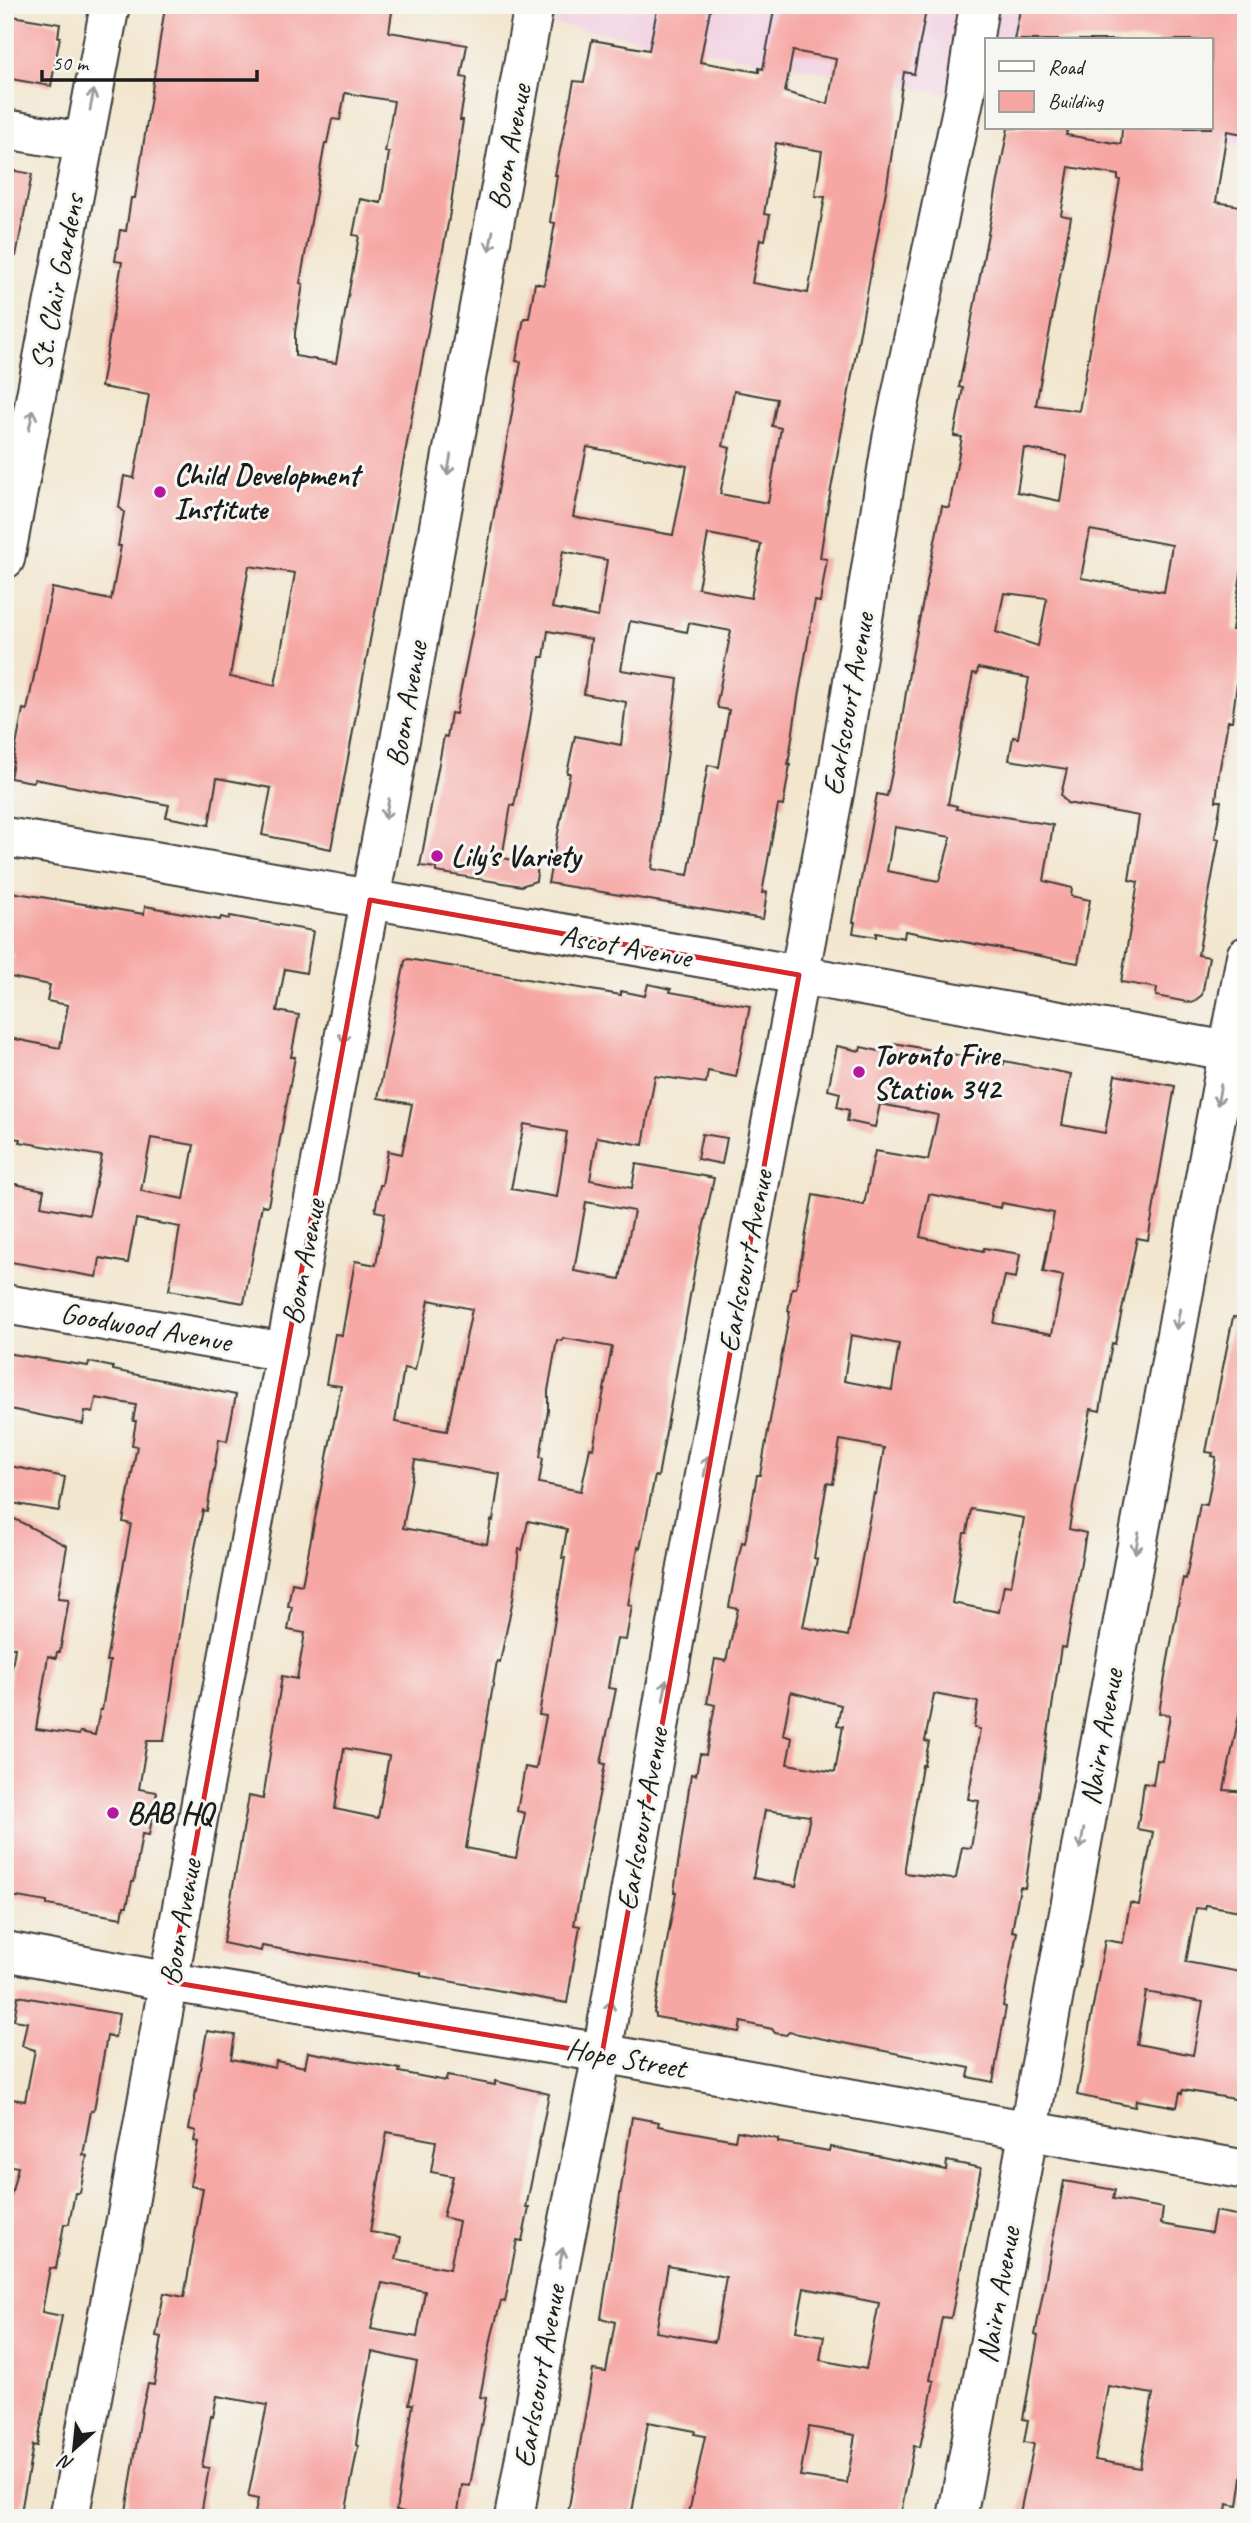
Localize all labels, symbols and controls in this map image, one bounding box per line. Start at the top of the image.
scale bar [42,38,257,82]
legend [985,38,1212,130]
text: 50 m [52,50,90,76]
text: Road [1048,54,1087,80]
street label: Boon Avenue [478,79,540,213]
text: Building [1048,88,1105,114]
one-way arrow [85,89,99,112]
street label: St. Clair Gardens [21,188,93,373]
one-way arrow [483,229,497,252]
one-way arrow [25,409,39,432]
one-way arrow [442,453,455,476]
place label: Child Development Institute [174,456,364,528]
marker: Child Development Institute [152,484,168,500]
street label: Earlscourt Avenue [813,608,883,798]
street label: Boon Avenue [376,636,436,770]
one-way arrow [380,797,393,820]
place label: Lily's Variety [451,837,583,876]
marker: Lily's Variety [429,848,445,864]
street label: Ascot Avenue [558,916,697,977]
one-way arrow [338,1021,352,1044]
place label: Toronto Fire Station 342 [873,1036,1002,1108]
marker: Toronto Fire Station 342 [851,1064,867,1080]
one-way arrow [1212,1084,1225,1106]
street label: Earlscourt Avenue [709,1165,782,1355]
street label: Boon Avenue [272,1194,334,1328]
street label: Goodwood Avenue [58,1293,236,1361]
one-way arrow [1171,1307,1184,1330]
one-way arrow [699,1455,713,1478]
one-way arrow [1129,1531,1143,1554]
street label: Nairn Avenue [1070,1664,1132,1808]
one-way arrow [659,1679,672,1702]
street label: Earlscourt Avenue [607,1723,677,1913]
place label: BAB HQ [127,1794,217,1832]
marker: BAB HQ [105,1805,121,1821]
one-way arrow [1075,1827,1088,1850]
street label: Boon Avenue [150,1854,210,1988]
one-way arrow [603,2000,616,2022]
street label: Hope Street [563,2029,692,2088]
street label: Nairn Avenue [967,2222,1029,2366]
one-way arrow [555,2247,569,2270]
street label: Earlscourt Avenue [504,2280,574,2470]
north arrow [38,2414,108,2484]
text: N [53,2448,77,2477]

